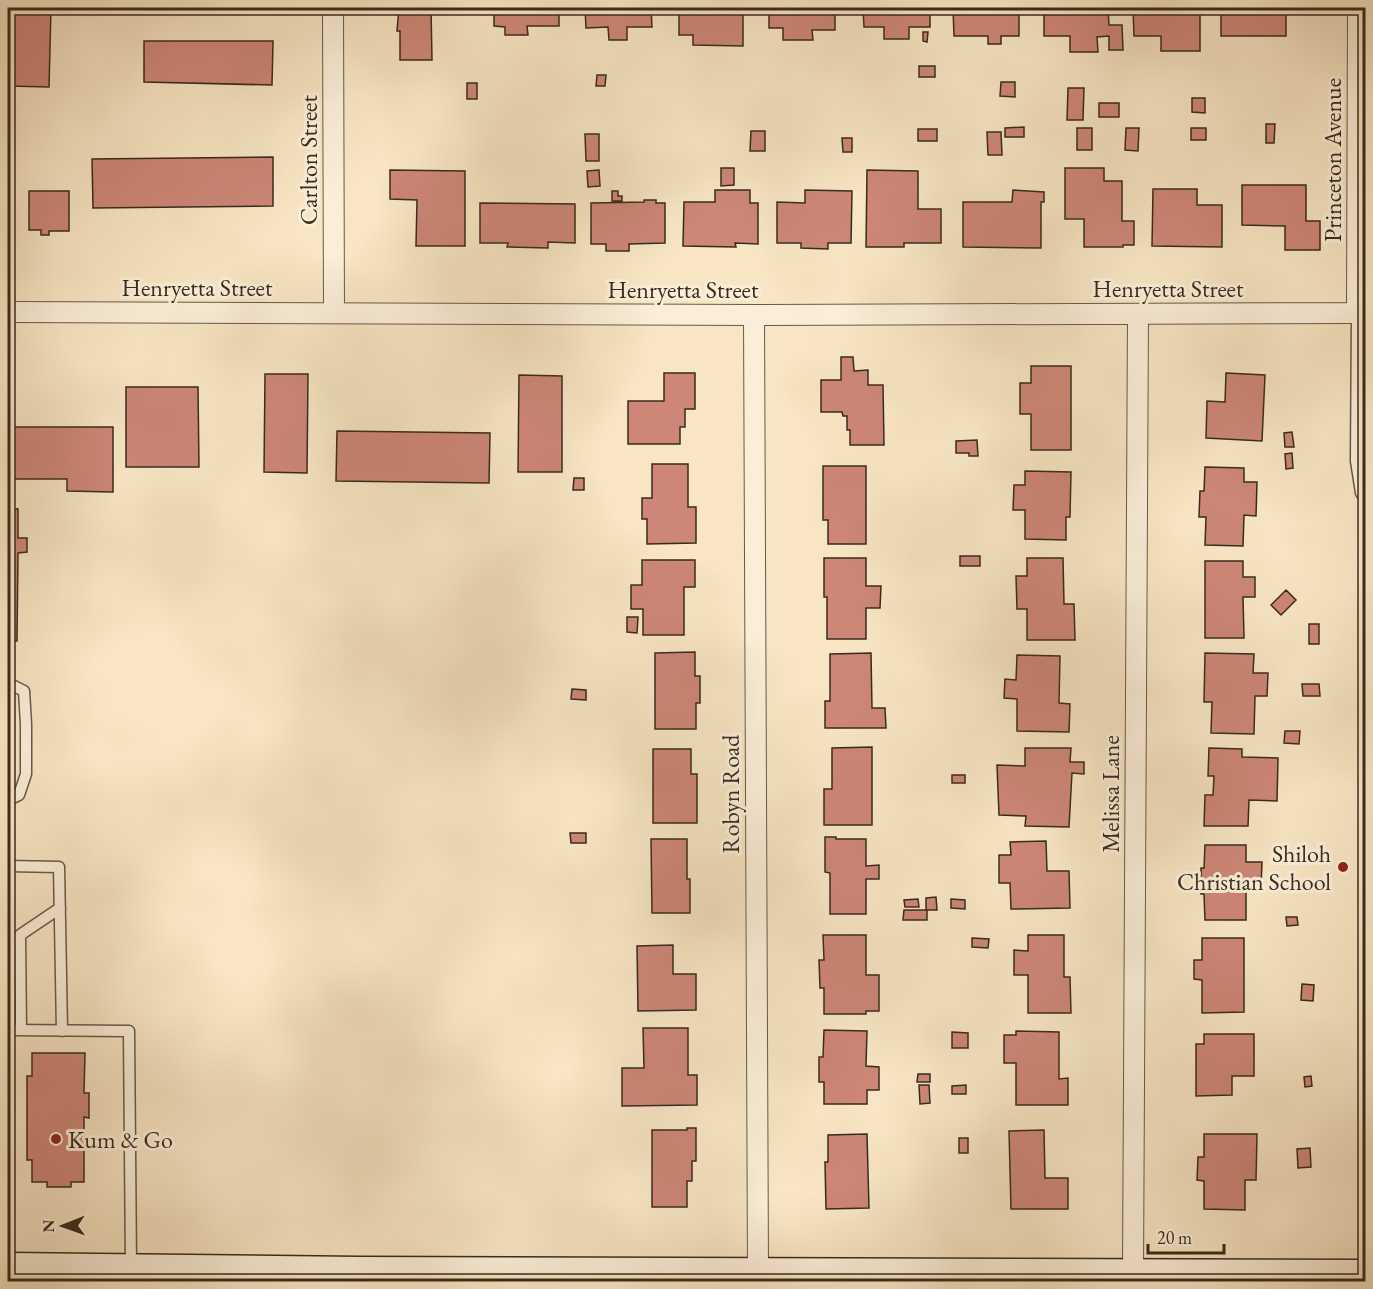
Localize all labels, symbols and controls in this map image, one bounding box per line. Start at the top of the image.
street label: Princeton Avenue [1317,78,1348,242]
street label: Carlton Street [293,95,324,225]
street label: Henryetta Street [122,272,273,303]
street label: Henryetta Street [1093,273,1244,304]
street label: Henryetta Street [608,274,759,305]
street label: Robyn Road [715,734,746,853]
street label: Melissa Lane [1095,735,1126,853]
place label: Shiloh Christian School [1177,838,1331,897]
marker: Shiloh Christian School [1336,860,1350,874]
place label: Kum & Go [68,1124,173,1155]
marker: Kum & Go [49,1132,63,1146]
north arrow [33,1196,93,1256]
scale bar [1148,1217,1224,1255]
text: N [38,1220,59,1233]
text: 20 m [1157,1226,1192,1249]

